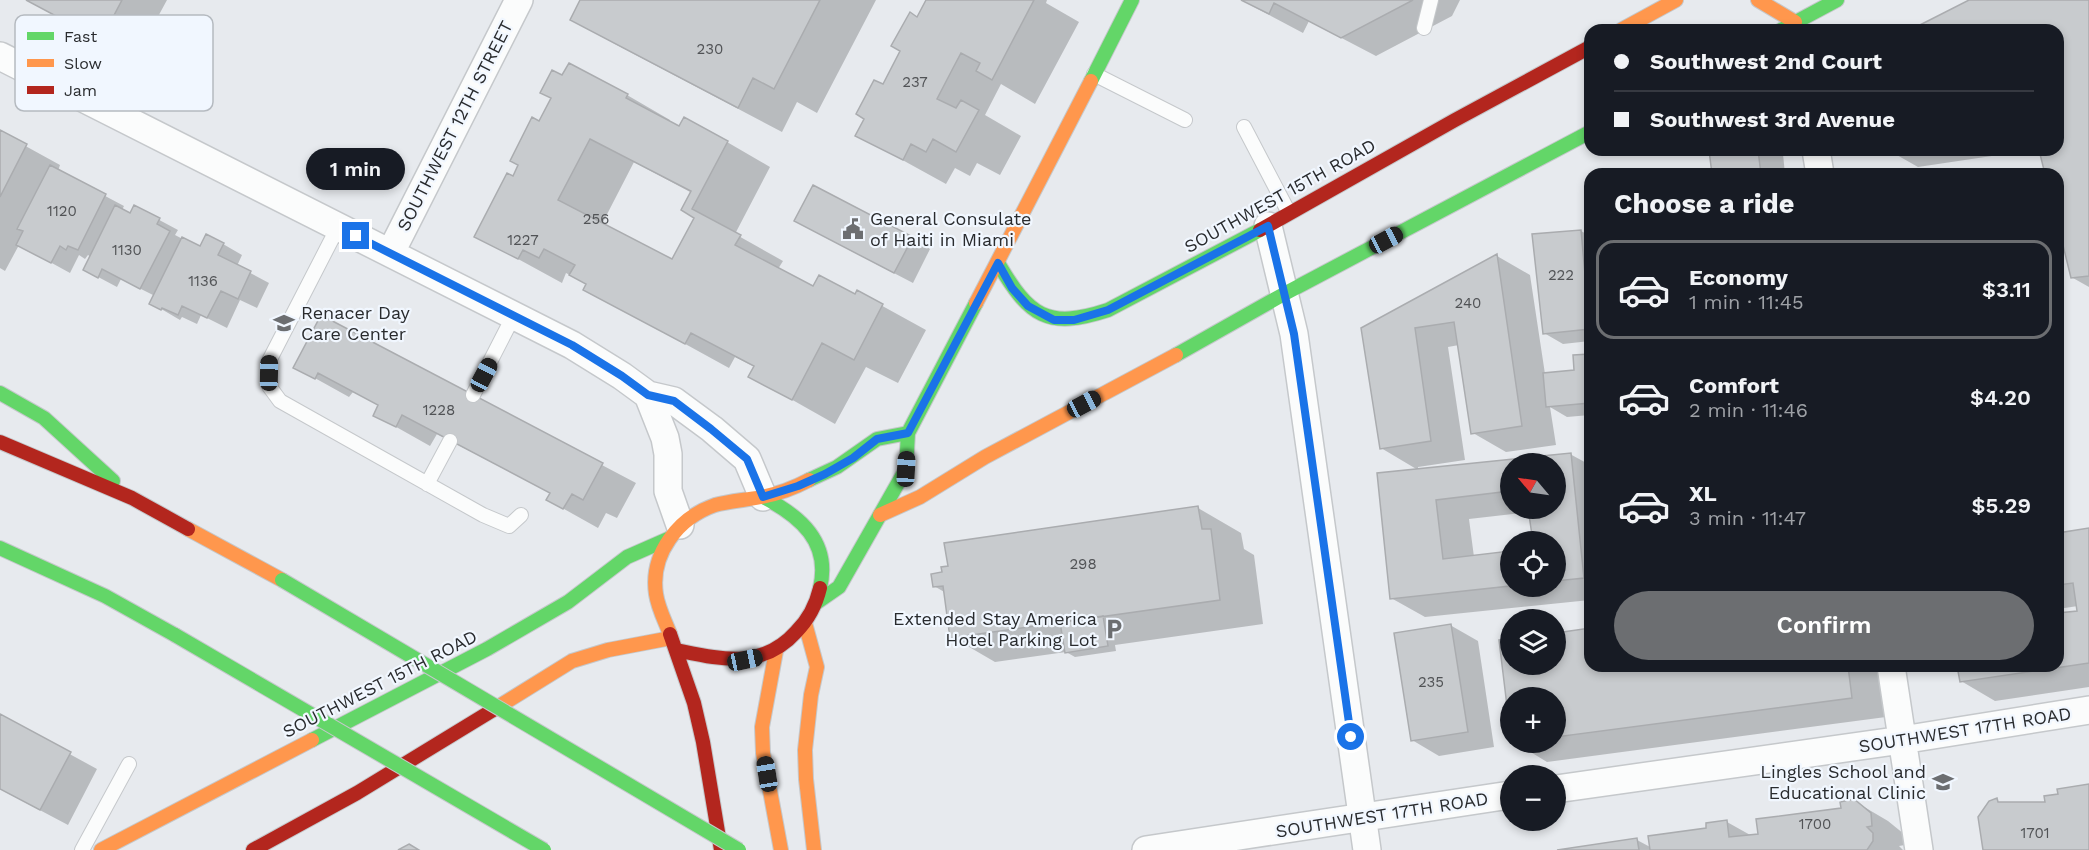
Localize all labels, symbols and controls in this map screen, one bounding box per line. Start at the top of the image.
legend [15,15,213,111]
street label: SOUTHWEST 12TH STREET [392,17,517,234]
text: Fast [64,27,97,46]
house number: 230 [697,40,723,58]
text: Southwest 2nd Court [1650,49,1882,74]
text: Slow [64,54,102,73]
house number: 237 [902,73,928,91]
text: Jam [64,81,97,100]
text: Southwest 3rd Avenue [1650,107,1895,132]
street label: SOUTHWEST 15TH ROAD [1181,134,1379,257]
callout: 1 min [306,149,406,191]
text: 1 min [330,157,381,181]
text: Choose a ride [1614,188,1794,220]
house number: 1120 [47,202,77,220]
place label: General Consulate of Haiti in Miami [870,208,1031,250]
house number: 256 [583,210,609,228]
public building icon: General Consulate of Haiti in Miami [841,217,865,241]
route end [342,222,369,249]
car [1366,224,1406,256]
house number: 1227 [507,231,539,249]
house number: 1130 [112,241,142,259]
icon: car [1617,263,1671,317]
text: Economy [1689,265,1788,290]
house number: 222 [1548,266,1574,284]
house number: 1136 [188,272,218,290]
text: $3.11 [1982,277,2031,302]
text: 1 min · 11:45 [1689,290,1804,314]
house number: 240 [1455,294,1481,312]
place label: Renacer Day Care Center [301,302,411,344]
school or university icon: Renacer Day Care Center [272,311,296,335]
car [260,355,278,391]
car [468,355,500,395]
icon: car [1617,371,1671,425]
text: Comfort [1689,373,1779,398]
text: $4.20 [1970,385,2031,410]
car [1064,388,1104,420]
text: 2 min · 11:46 [1689,398,1808,422]
house number: 1228 [423,401,455,419]
car [896,451,916,487]
north arrow [1500,453,1566,519]
map controls [1500,453,1566,831]
icon: car [1617,479,1671,533]
text: XL [1689,481,1717,506]
text: $5.29 [1971,493,2031,518]
text: 3 min · 11:47 [1689,506,1806,530]
button: locate [1500,531,1566,597]
house number: 298 [1069,555,1097,573]
button: Confirm [1614,591,2034,660]
place label: Extended Stay America Hotel Parking Lot [893,608,1097,650]
button: layers [1500,609,1566,675]
parking icon: Extended Stay America Hotel Parking Lot [1102,617,1126,641]
street label: SOUTHWEST 15TH ROAD [279,625,480,742]
car [726,647,764,673]
house number: 235 [1418,673,1444,691]
button: + [1500,687,1566,753]
street label: SOUTHWEST 17TH ROAD [1857,702,2073,757]
route start [1337,723,1364,750]
car [755,755,779,793]
place label: Lingles School and Educational Clinic [1760,761,1926,803]
button: − [1500,765,1566,831]
school or university icon: Lingles School and Educational Clinic [1931,770,1955,794]
street label: SOUTHWEST 17TH ROAD [1274,787,1490,842]
house number: 1700 [1799,815,1831,833]
house number: 1701 [2020,824,2050,842]

